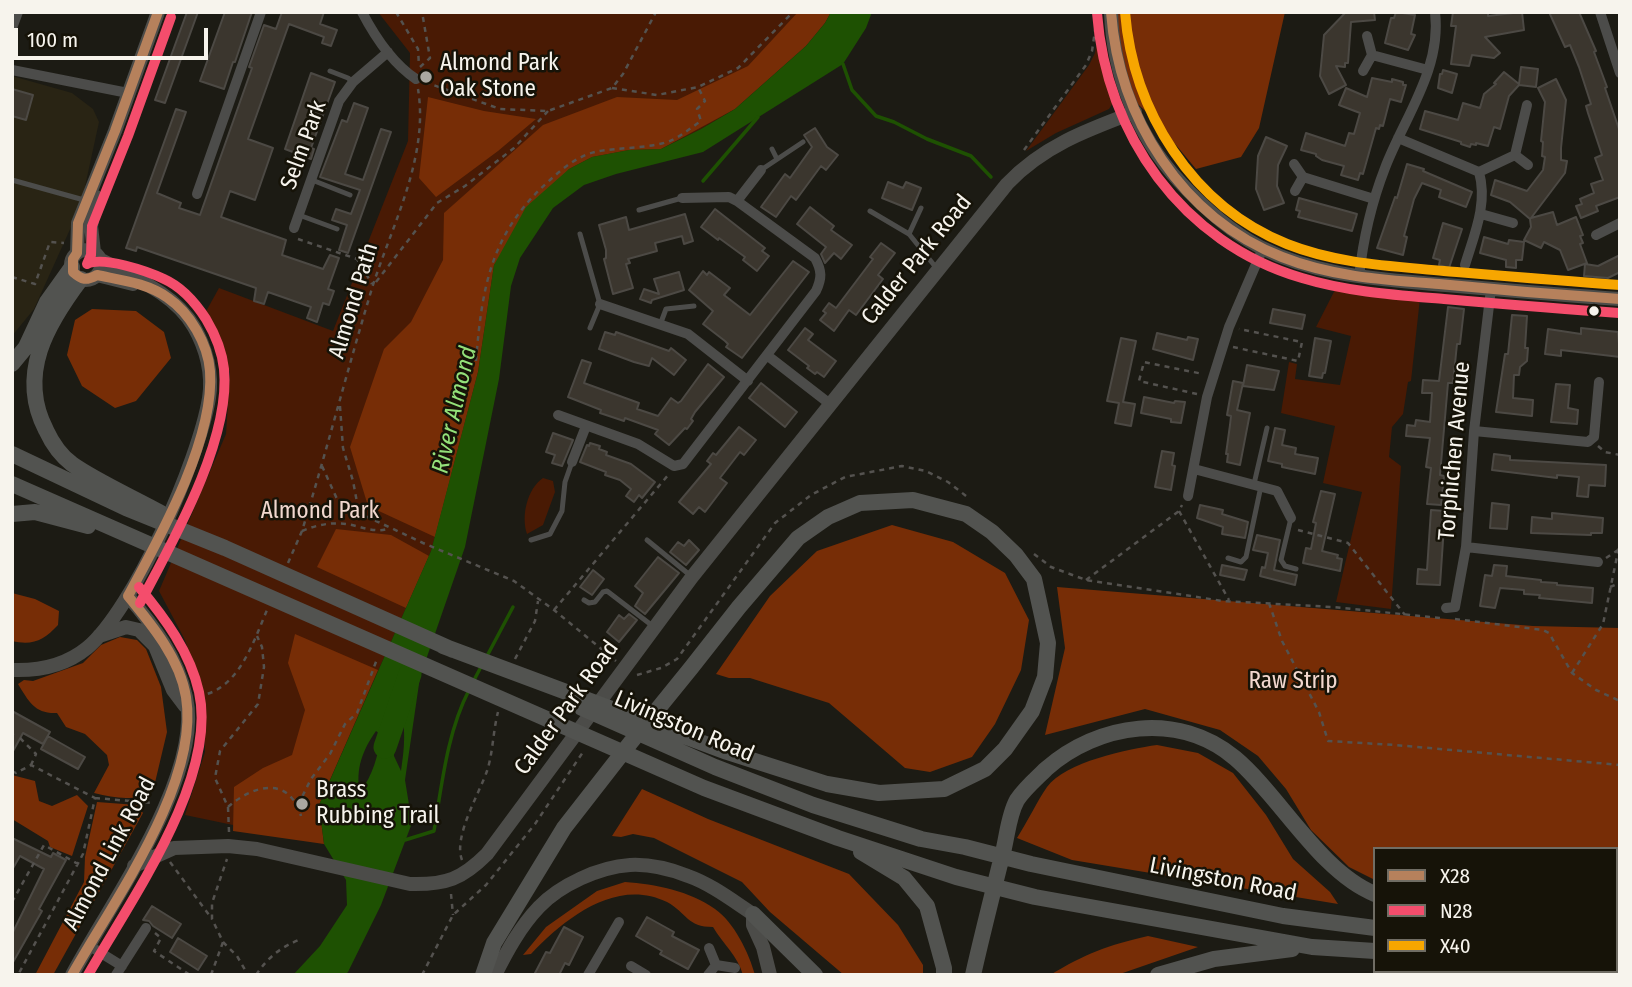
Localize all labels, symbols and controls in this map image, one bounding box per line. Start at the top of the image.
scale bar [18,14,212,58]
text: 100 m [27,27,78,53]
place label: Almond Park Oak Stone [440,50,559,104]
marker: Almond Park Oak Stone [418,69,434,85]
street label: Selm Park [275,97,333,193]
street label: Calder Park Road [856,189,978,331]
street label: Almond Path [323,240,385,362]
unlabelled marker [1587,304,1601,318]
water label: River Almond [426,344,484,476]
street label: Torphichen Avenue [1433,360,1477,542]
park label: Almond Park [261,498,379,526]
street label: Calder Park Road [509,635,625,781]
park label: Raw Strip [1249,668,1337,696]
street label: Livingston Road [610,685,758,769]
street label: Almond Link Road [58,773,162,935]
place label: Brass Rubbing Trail [316,777,440,831]
marker: Brass Rubbing Trail [294,796,310,812]
legend [1373,847,1618,973]
street label: Livingston Road [1147,852,1299,908]
text: X28 [1440,863,1470,889]
text: N28 [1440,898,1473,924]
text: X40 [1440,933,1471,959]

